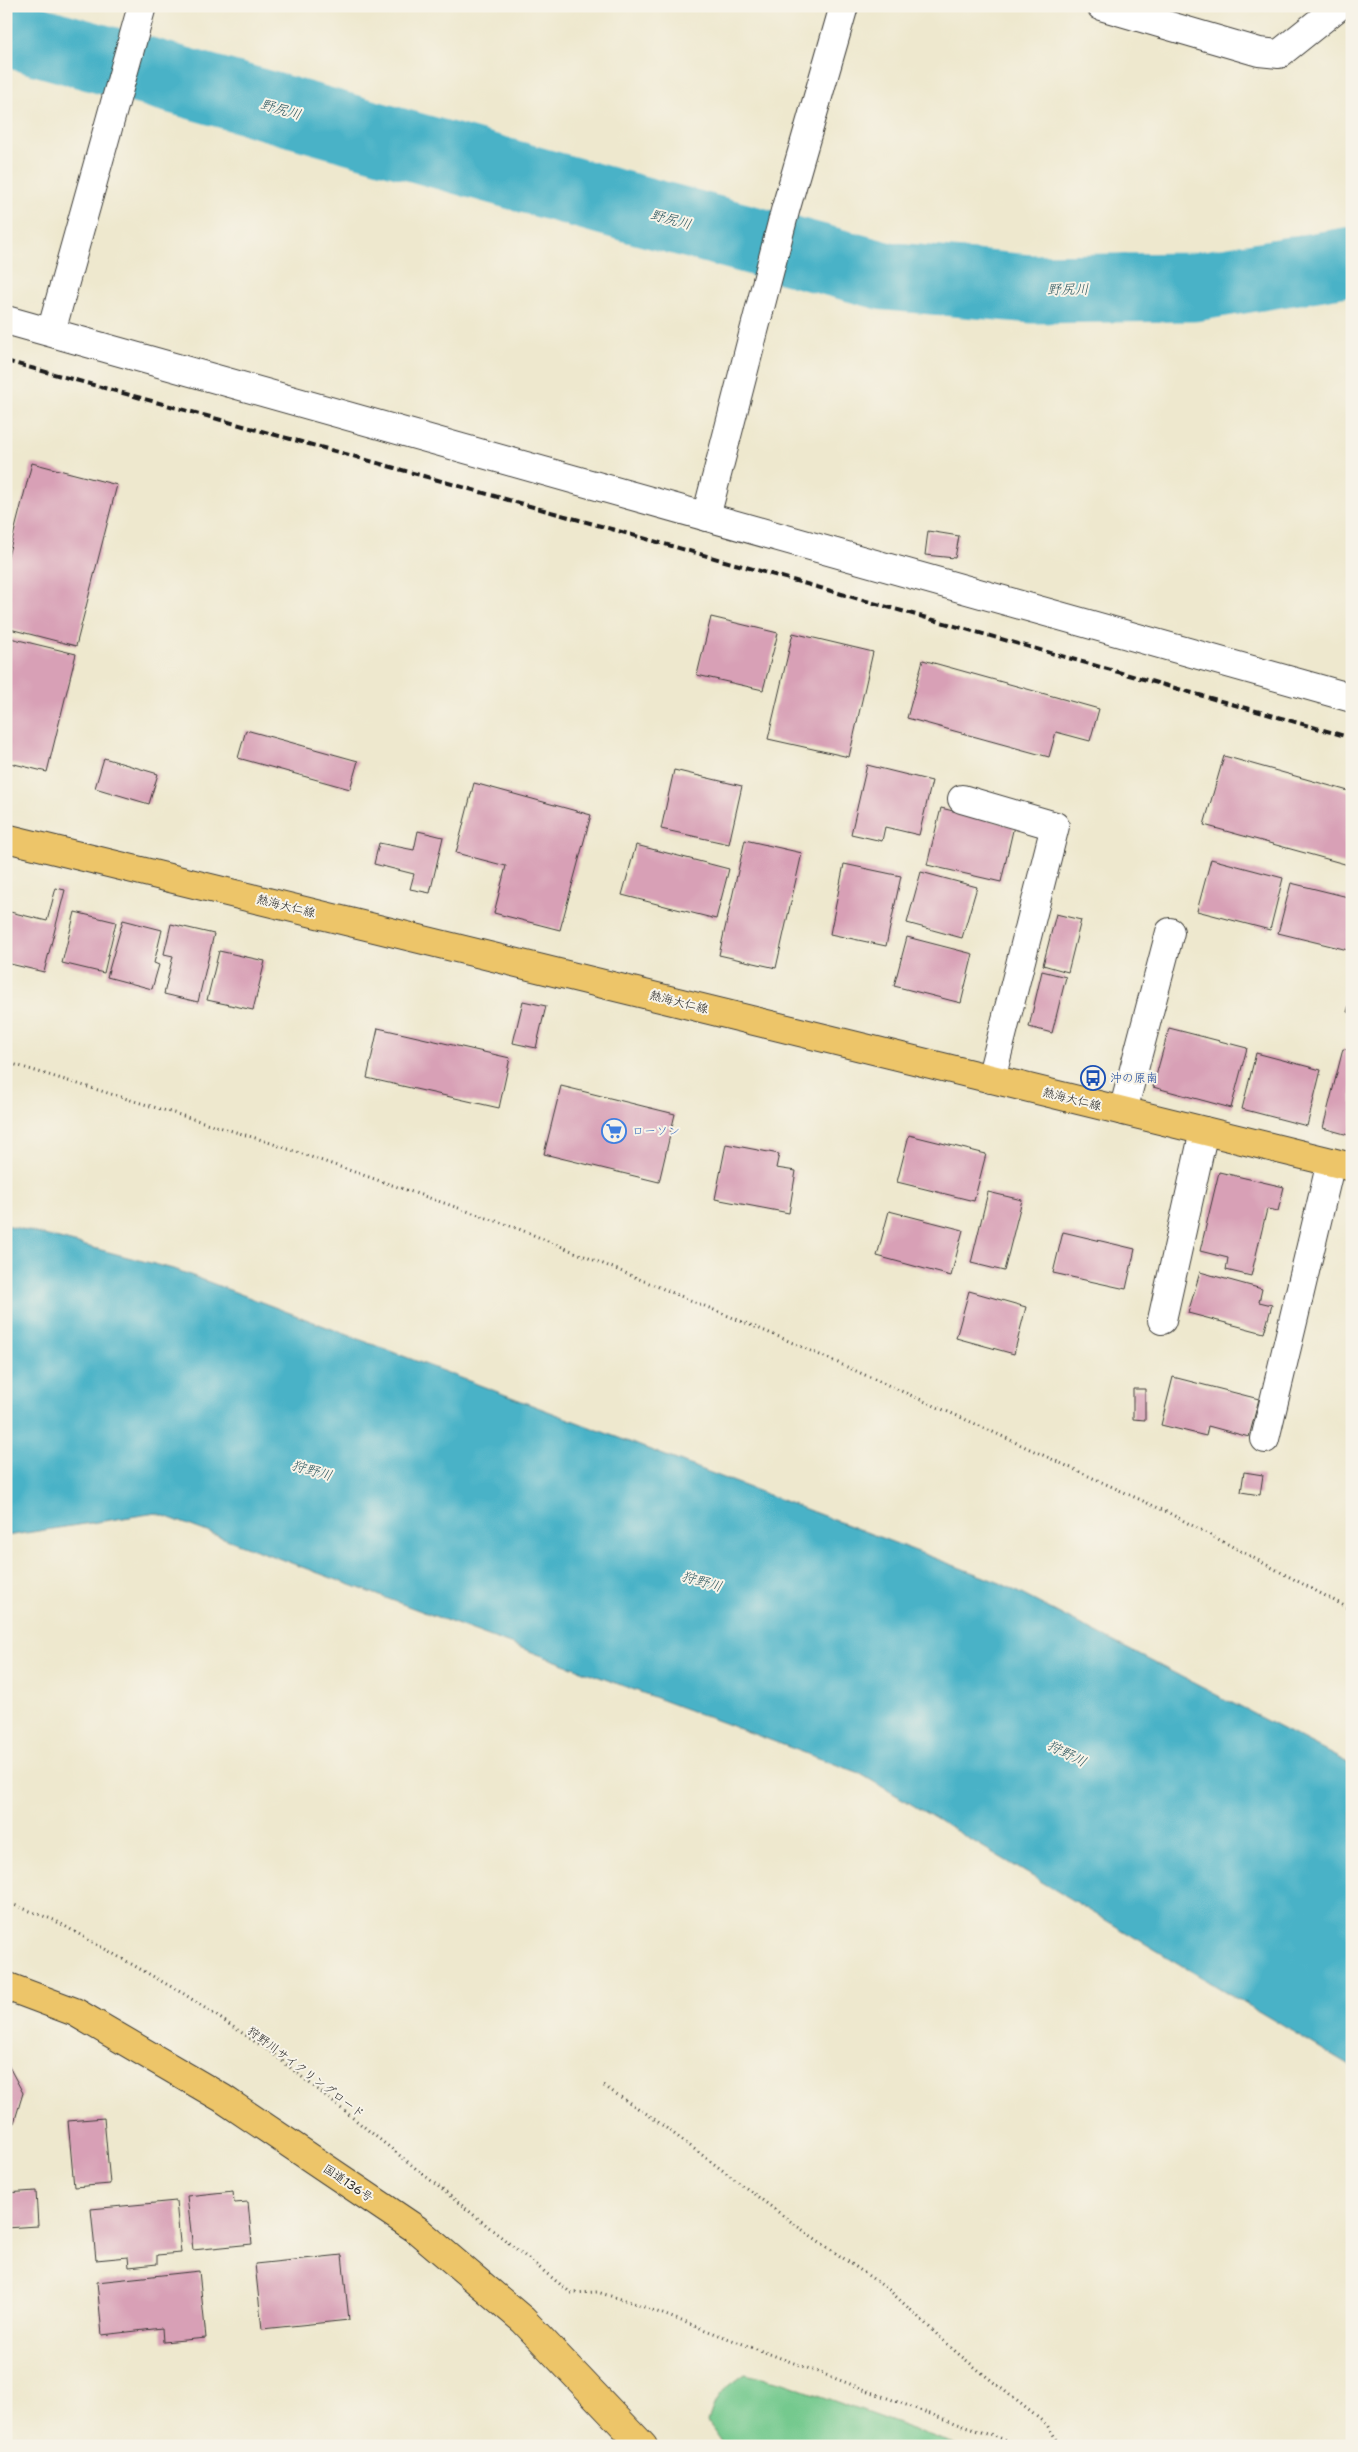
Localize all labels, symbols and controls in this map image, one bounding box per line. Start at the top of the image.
water label: 野尻川 [258,95,304,123]
water label: 野尻川 [648,205,694,233]
water label: 野尻川 [1047,280,1089,298]
street label: 熱海大仁線 [255,891,317,921]
street label: 熱海大仁線 [648,987,710,1017]
bus stop icon: 沖の原南 [1080,1065,1106,1091]
place label: 沖の原南 [1110,1070,1158,1086]
street label: 熱海大仁線 [1041,1084,1103,1114]
supermarket icon: ローソン [601,1118,627,1144]
place label: ローソン [632,1123,680,1139]
water label: 狩野川 [289,1456,335,1484]
water label: 狩野川 [679,1567,725,1595]
water label: 狩野川 [1044,1735,1090,1771]
street label: 狩野川サイクリングロード [244,2023,368,2121]
street label: 国道136号 [320,2160,376,2206]

